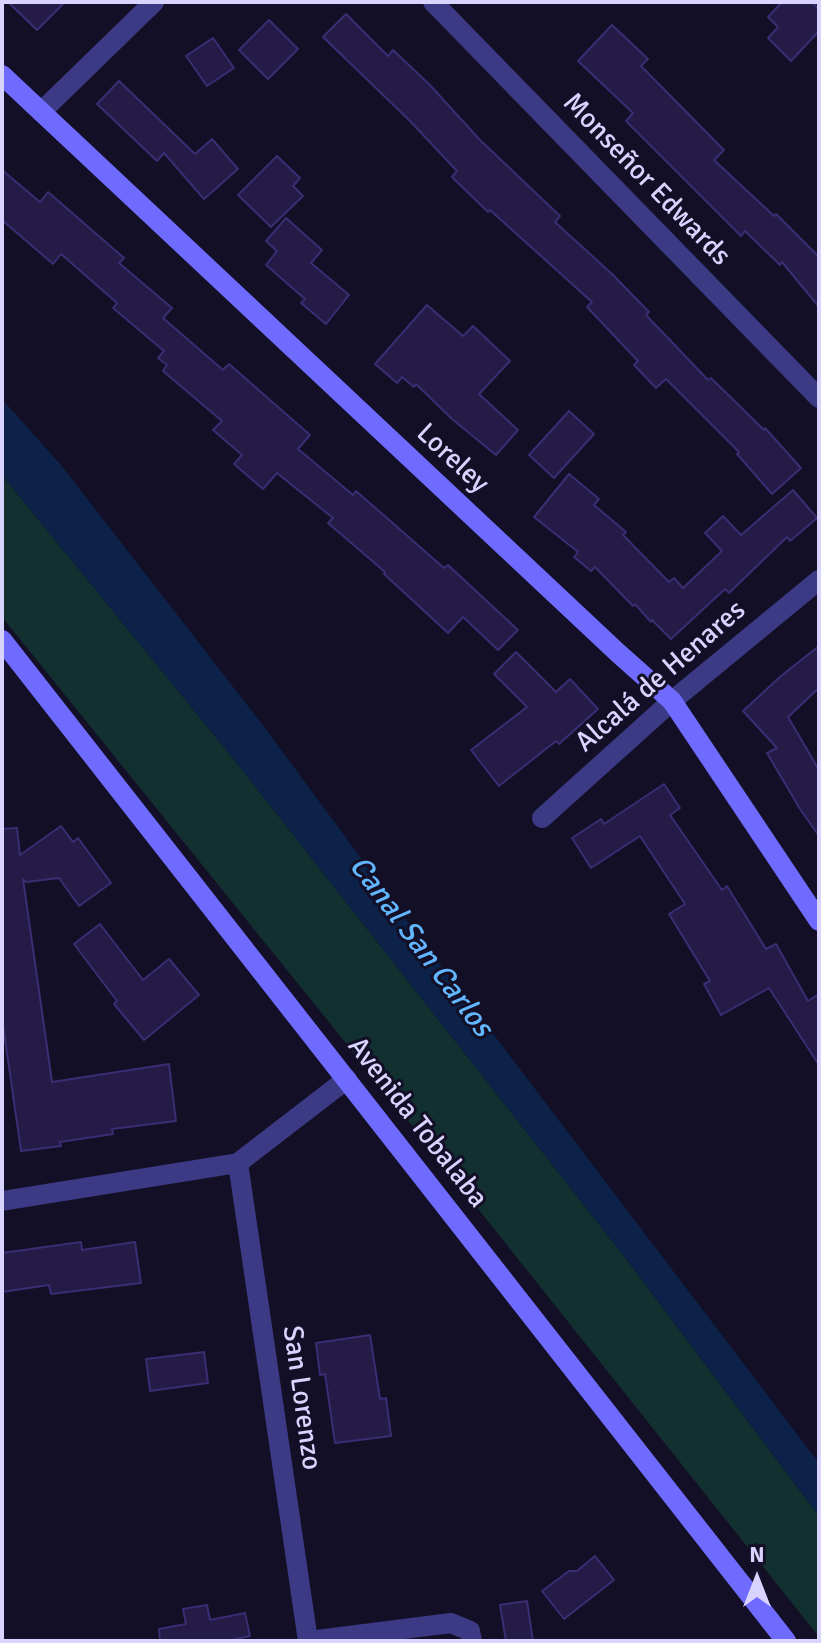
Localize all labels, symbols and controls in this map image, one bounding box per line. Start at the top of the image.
street label: Monseñor Edwards [555,87,737,273]
street label: Loreley [409,417,495,501]
street label: Alcalá de Henares [569,594,753,760]
water label: Canal San Carlos [341,850,499,1044]
street label: Avenida Tobalaba [340,1031,494,1215]
street label: San Lorenzo [274,1324,328,1472]
north arrow [717,1539,797,1619]
text: N [749,1541,765,1568]

